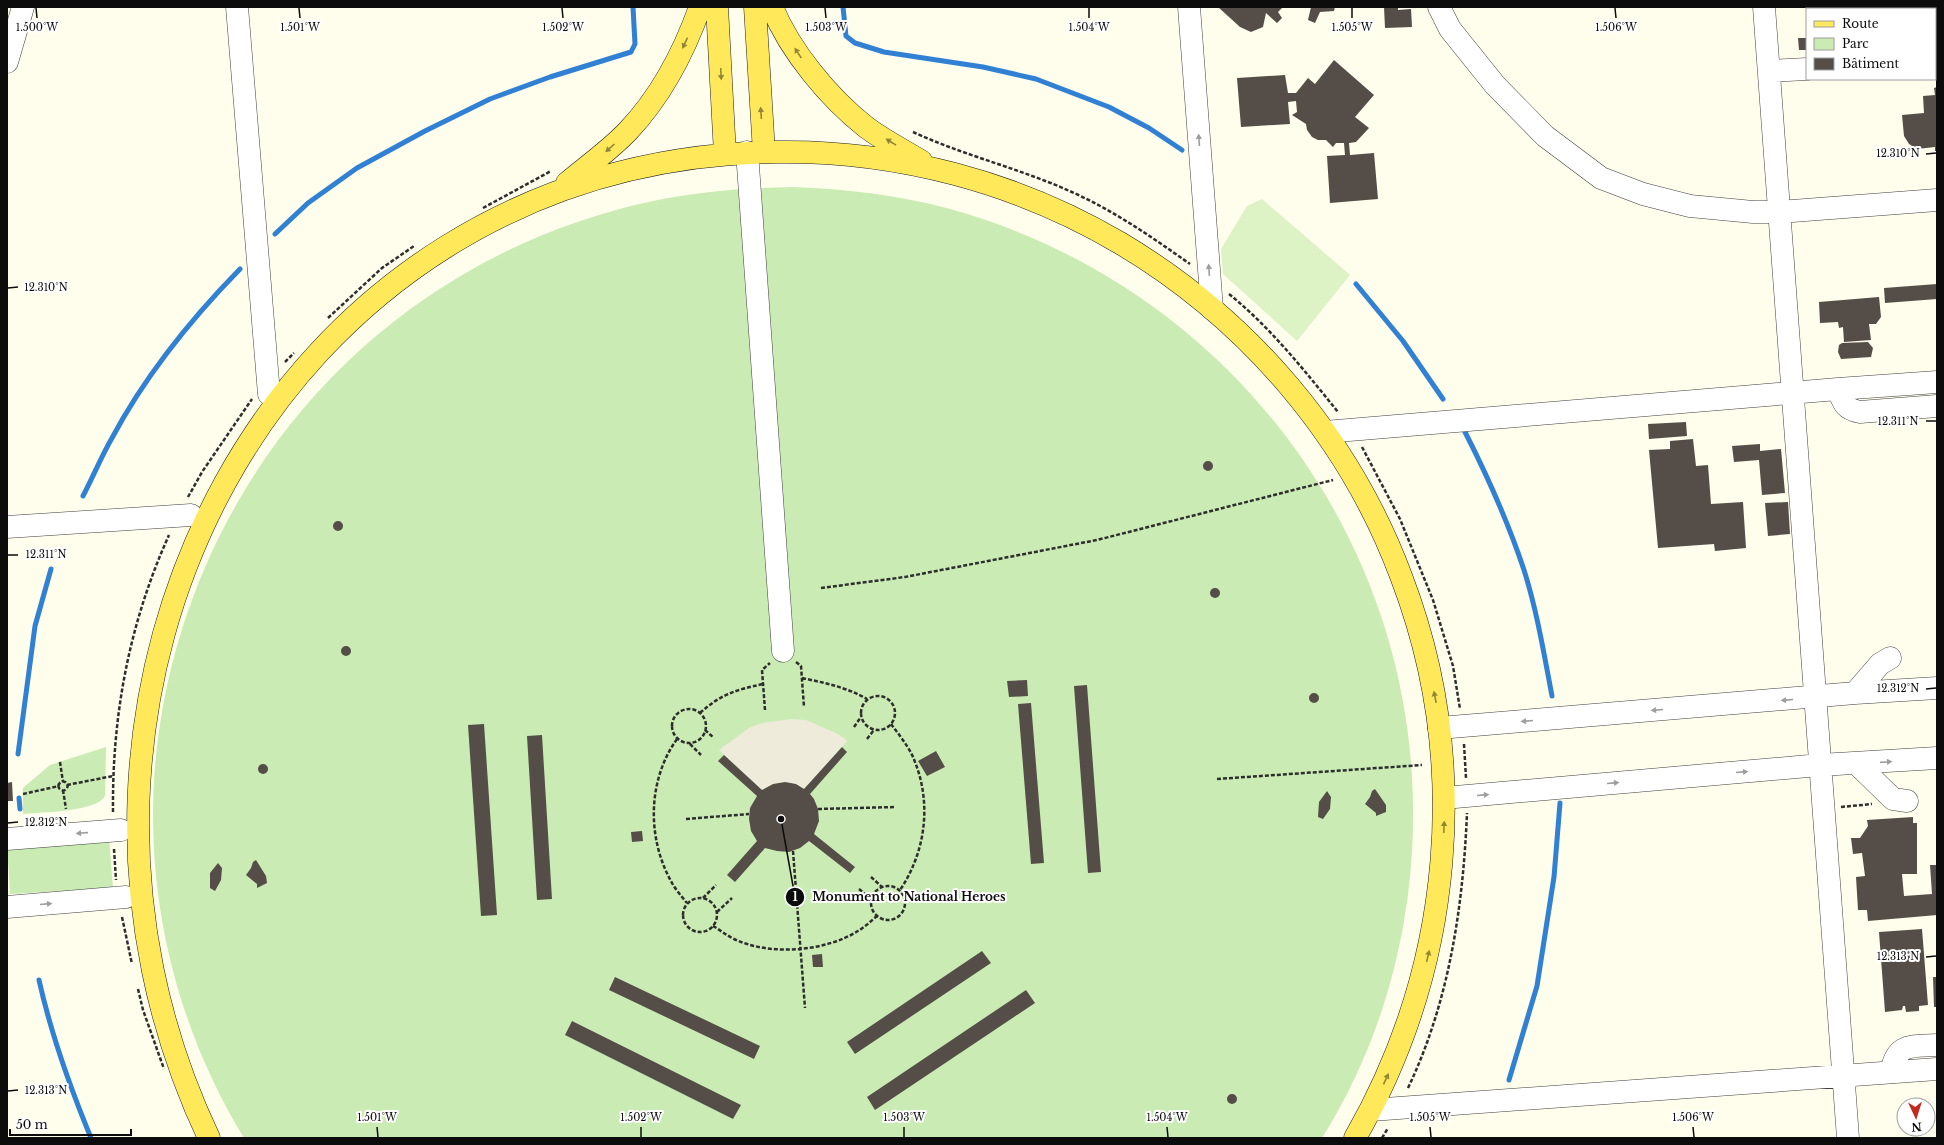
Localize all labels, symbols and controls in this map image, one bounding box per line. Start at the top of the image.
legend [1806,8,1936,80]
text: Route [1842,16,1879,31]
text: 1.500°W [16,21,58,34]
text: 1.501°W [280,21,320,34]
text: 1.502°W [542,21,584,34]
text: 1.503°W [805,21,847,34]
text: 1.504°W [1069,21,1110,34]
text: 1.505°W [1332,21,1373,34]
text: 1.506°W [1595,21,1637,34]
text: Parc [1842,36,1869,51]
one-way arrow [682,37,688,49]
one-way arrow [794,48,802,58]
text: Bâtiment [1842,56,1900,71]
one-way arrow [717,68,724,80]
one-way arrow [758,107,765,119]
one-way arrow [1196,134,1203,146]
one-way arrow [885,139,897,146]
one-way arrow [605,143,615,152]
text: 12.310°N [1876,147,1920,160]
one-way arrow [1205,264,1212,276]
text: 12.310°N [24,281,68,294]
text: 12.311°N [1878,415,1918,428]
text: 12.311°N [26,548,66,561]
text: 12.312°N [1877,682,1919,695]
one-way arrow [1431,691,1437,704]
one-way arrow [1780,696,1793,703]
one-way arrow [1651,707,1663,714]
one-way arrow [1521,718,1533,725]
one-way arrow [1880,758,1892,765]
one-way arrow [1736,769,1748,776]
one-way arrow [1607,780,1619,787]
one-way arrow [1477,791,1489,798]
text: 12.312°N [25,816,67,829]
one-way arrow [1441,820,1447,833]
one-way arrow [76,829,88,836]
callout: Monument to National Heroes [785,885,1014,909]
text: 1 [792,889,798,904]
text: Monument to National Heroes [812,889,1006,904]
one-way arrow [40,900,52,907]
one-way arrow [1425,949,1431,962]
text: 12.313°N [1877,950,1919,963]
one-way arrow [1383,1073,1389,1084]
text: 12.313°N [25,1084,67,1097]
north arrow [1896,1097,1936,1137]
scale bar [10,1111,131,1137]
text: 1.501°W [357,1111,397,1124]
text: 1.502°W [620,1111,662,1124]
text: 1.503°W [883,1111,925,1124]
text: 1.504°W [1147,1111,1188,1124]
text: 1.505°W [1410,1111,1451,1124]
text: 1.506°W [1672,1111,1714,1124]
text: 50 m [16,1117,48,1132]
text: N [1910,1120,1922,1134]

